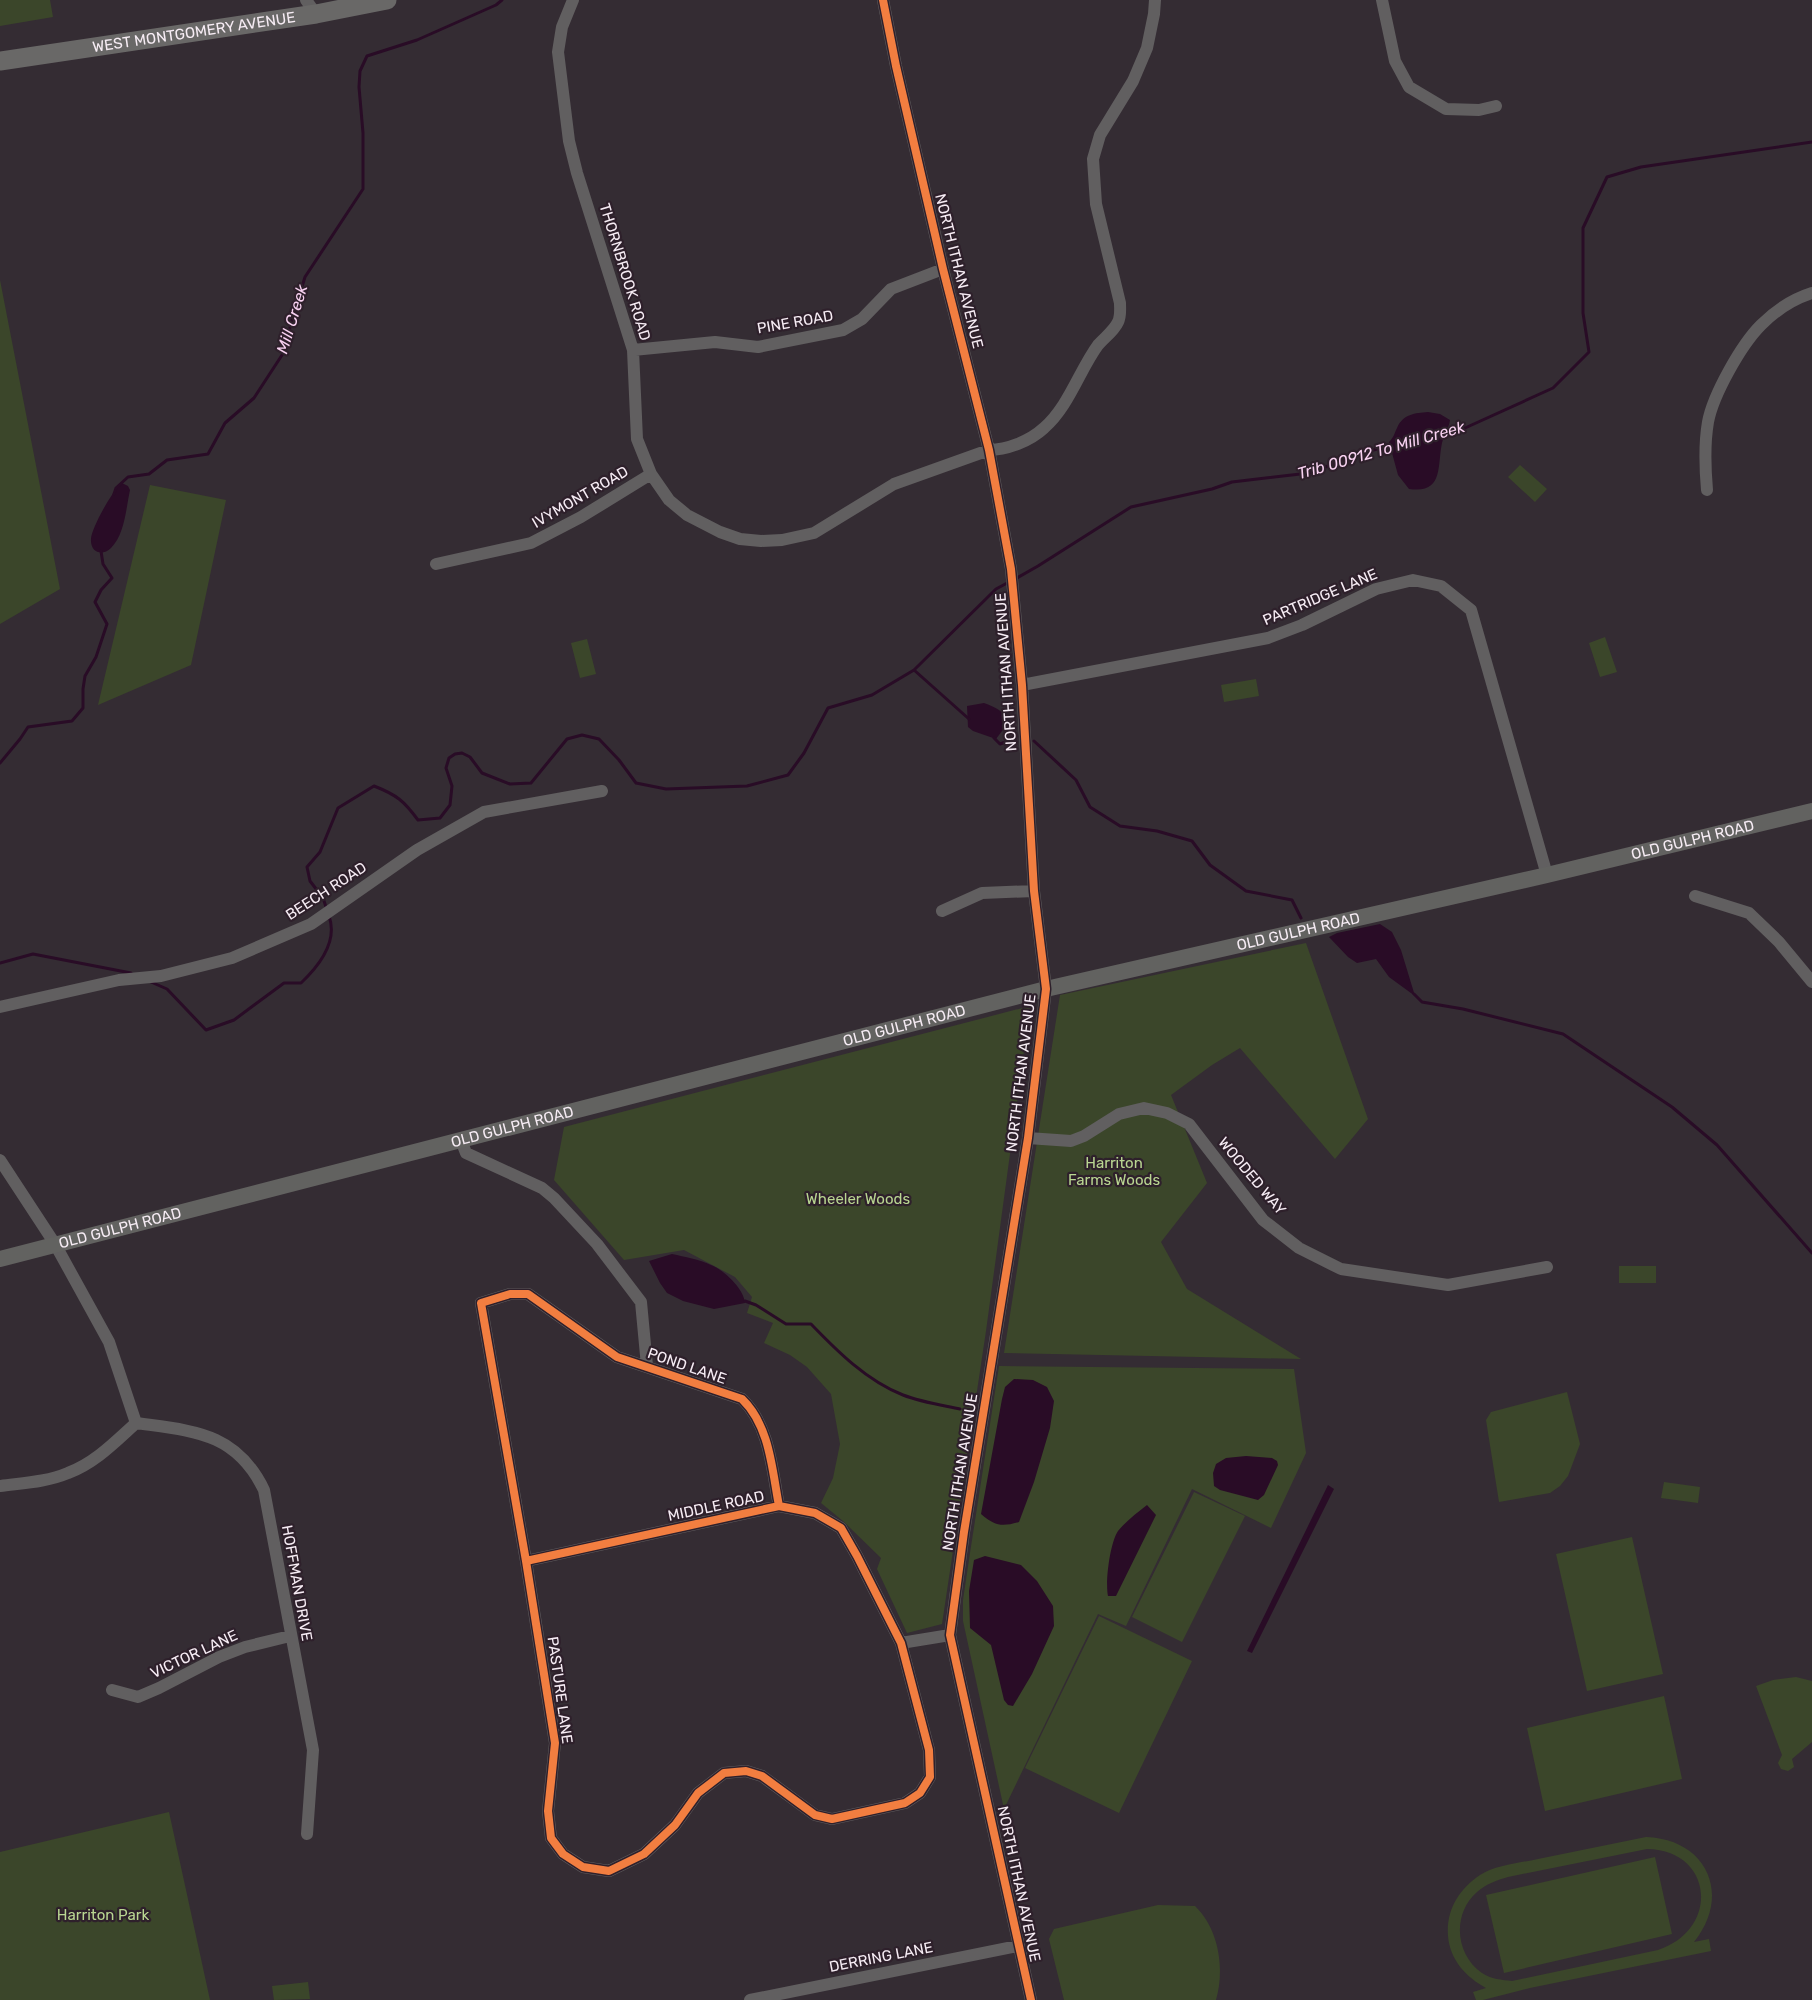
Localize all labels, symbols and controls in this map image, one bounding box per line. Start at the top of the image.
street label: WEST MONTGOMERY AVENUE [91,8,297,56]
street label: NORTH ITHAN AVENUE [931,192,987,350]
street label: THORNBROOK ROAD [596,201,654,343]
water label: Mill Creek [273,281,312,356]
street label: PINE ROAD [755,306,835,338]
water label: Trib 00912 To Mill Creek [1295,417,1468,483]
street label: IVYMONT ROAD [529,462,631,532]
street label: PARTRIDGE LANE [1260,565,1380,629]
street label: NORTH ITHAN AVENUE [991,592,1021,752]
street label: OLD GULPH ROAD [1629,816,1756,863]
street label: BEECH ROAD [282,858,370,924]
street label: OLD GULPH ROAD [1235,909,1362,954]
street label: NORTH ITHAN AVENUE [1002,993,1040,1153]
street label: OLD GULPH ROAD [841,1001,968,1050]
street label: OLD GULPH ROAD [449,1102,575,1151]
street label: WOODED WAY [1214,1134,1290,1219]
park label: Harriton Farms Woods [1068,1154,1160,1189]
park label: Wheeler Woods [806,1190,910,1208]
street label: OLD GULPH ROAD [57,1204,183,1252]
street label: POND LANE [645,1344,729,1388]
street label: NORTH ITHAN AVENUE [939,1392,981,1552]
street label: MIDDLE ROAD [666,1487,766,1525]
street label: HOFFMAN DRIVE [278,1524,316,1642]
street label: VICTOR LANE [148,1626,240,1682]
street label: PASTURE LANE [544,1635,576,1745]
street label: NORTH ITHAN AVENUE [994,1804,1044,1964]
park label: Harriton Park [57,1906,149,1924]
street label: DERRING LANE [828,1938,934,1976]

